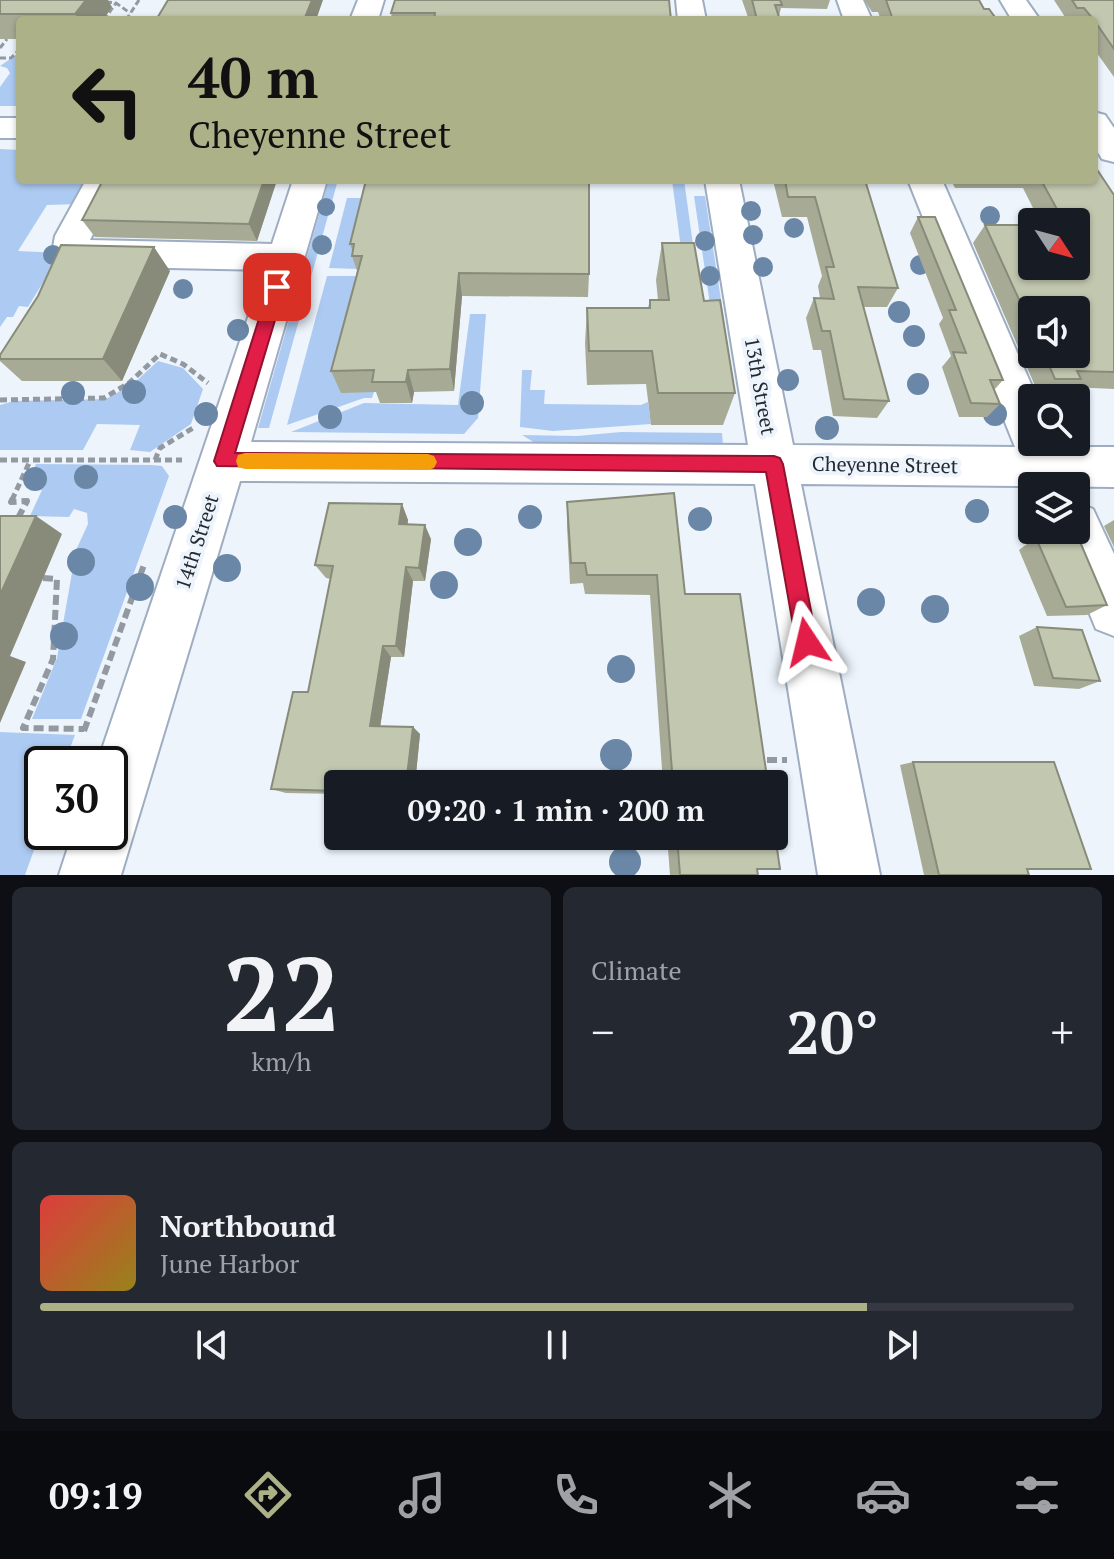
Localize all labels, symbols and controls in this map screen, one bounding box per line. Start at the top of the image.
text: 40 m [188,40,318,114]
icon: left [56,48,160,152]
text: Cheyenne Street [188,111,451,158]
north arrow [1018,208,1090,280]
map controls [1018,208,1090,544]
pin [243,253,311,321]
icon: arrive [255,265,299,309]
button: sound [1018,296,1090,368]
street label: 13th Street [739,335,782,437]
button: search [1018,384,1090,456]
street label: Cheyenne Street [812,450,959,479]
button: layers [1018,472,1090,544]
street label: 14th Street [168,490,225,593]
position arrow [765,600,849,684]
speed limit sign: 30 [24,746,128,850]
text: 09:20 · 1 min · 200 m [408,790,704,830]
text: 22 [223,923,340,1061]
text: Climate [591,953,682,987]
text: 20° [786,992,879,1071]
text: − [591,1002,614,1061]
text: + [1051,1002,1074,1061]
text: km/h [251,1044,312,1078]
text: Northbound [160,1206,336,1246]
text: June Harbor [160,1246,299,1280]
icon: previous [190,1323,234,1367]
icon: pause [535,1323,579,1367]
icon: next [880,1323,924,1367]
icon: directions [240,1467,296,1523]
icon: music [394,1467,450,1523]
icon: phone [548,1467,604,1523]
icon: climate [702,1467,758,1523]
icon: car [855,1467,911,1523]
icon: filters [1009,1467,1065,1523]
text: 09:19 [49,1472,143,1519]

